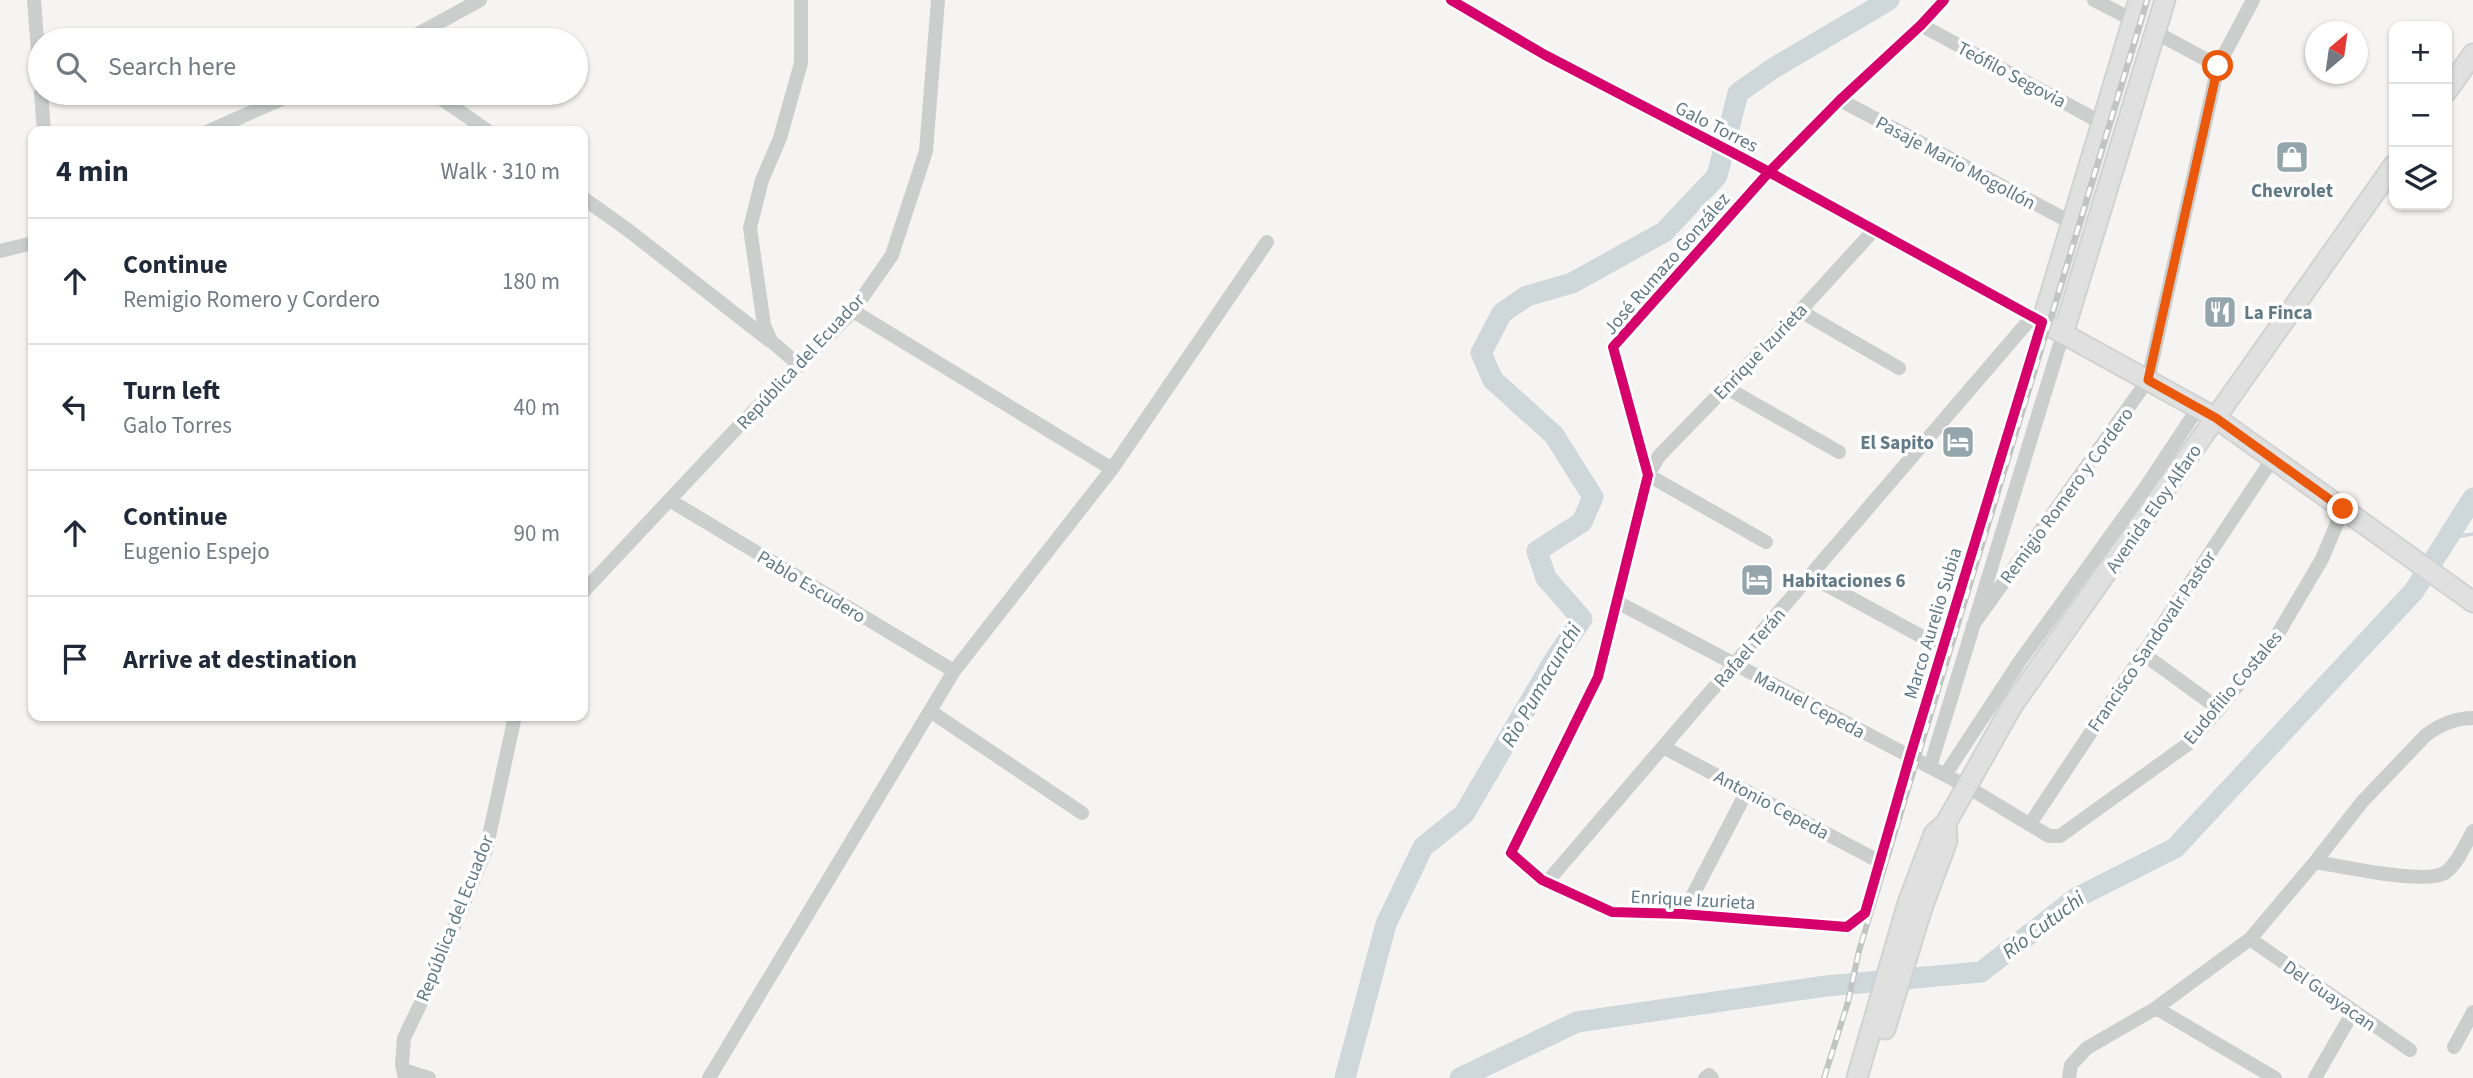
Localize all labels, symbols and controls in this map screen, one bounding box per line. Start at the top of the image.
north arrow [2305,21,2368,84]
map controls [2389,21,2452,210]
button: + [2389,21,2452,84]
search box [28,28,588,105]
street label: Teófilo Segovia [1952,35,2071,115]
icon: search [52,48,90,86]
text: Search here [108,48,236,85]
route start [2202,50,2233,81]
button: − [2389,84,2452,147]
street label: Galo Torres [1670,95,1763,160]
street label: Pasaje Mario Mogollón [1870,110,2040,217]
shop icon: Chevrolet [2273,138,2311,176]
button: layers [2389,147,2452,210]
text: 4 min [56,150,129,193]
text: Walk · 310 m [441,155,560,188]
place label: Chevrolet [2251,178,2333,205]
street label: José Rumazo González [1598,187,1737,341]
text: Continue [123,246,228,283]
icon: ahead [56,262,94,300]
text: 180 m [502,265,560,298]
text: Remigio Romero y Cordero [123,283,380,316]
street label: República del Ecuador [731,288,872,436]
restaurant icon: La Finca [2201,293,2239,331]
street label: Enrique Izurieta [1708,298,1814,406]
place label: La Finca [2244,300,2312,327]
text: Turn left [123,372,220,409]
icon: left [56,388,94,426]
text: 40 m [513,391,560,424]
street label: Remigio Romero y Cordero [1994,402,2141,590]
text: Galo Torres [123,409,232,442]
hotel icon: El Sapito [1939,423,1977,461]
place label: El Sapito [1860,430,1934,457]
street label: Avenida Eloy Alfaro [2100,439,2209,579]
route end [2327,493,2358,524]
text: Continue [123,498,228,535]
icon: ahead [56,514,94,552]
text: 90 m [513,517,560,550]
text: Eugenio Espejo [123,535,270,568]
street label: Pablo Escudero [752,544,871,630]
street label: Marco Aurelio Subia [1898,544,1969,703]
street label: Francisco Sandovalr Pastor [2081,546,2223,738]
hotel icon: Habitaciones 6 [1738,561,1776,599]
place label: Habitaciones 6 [1782,568,1906,595]
street label: Rafael Terán [1708,602,1792,694]
water label: Rio Pumacunchi [1493,617,1589,752]
street label: Eudofilio Costales [2177,625,2289,751]
icon: arrive [56,640,94,678]
text: Arrive at destination [123,641,357,678]
street label: Manuel Cepeda [1749,665,1870,746]
street label: Antonio Cepeda [1709,764,1834,847]
street label: República del Ecuador [410,831,501,1006]
water label: Río Cutuchi [1995,883,2091,966]
street label: Enrique Izurieta [1630,884,1756,917]
street label: Del Guayacan [2277,954,2381,1038]

